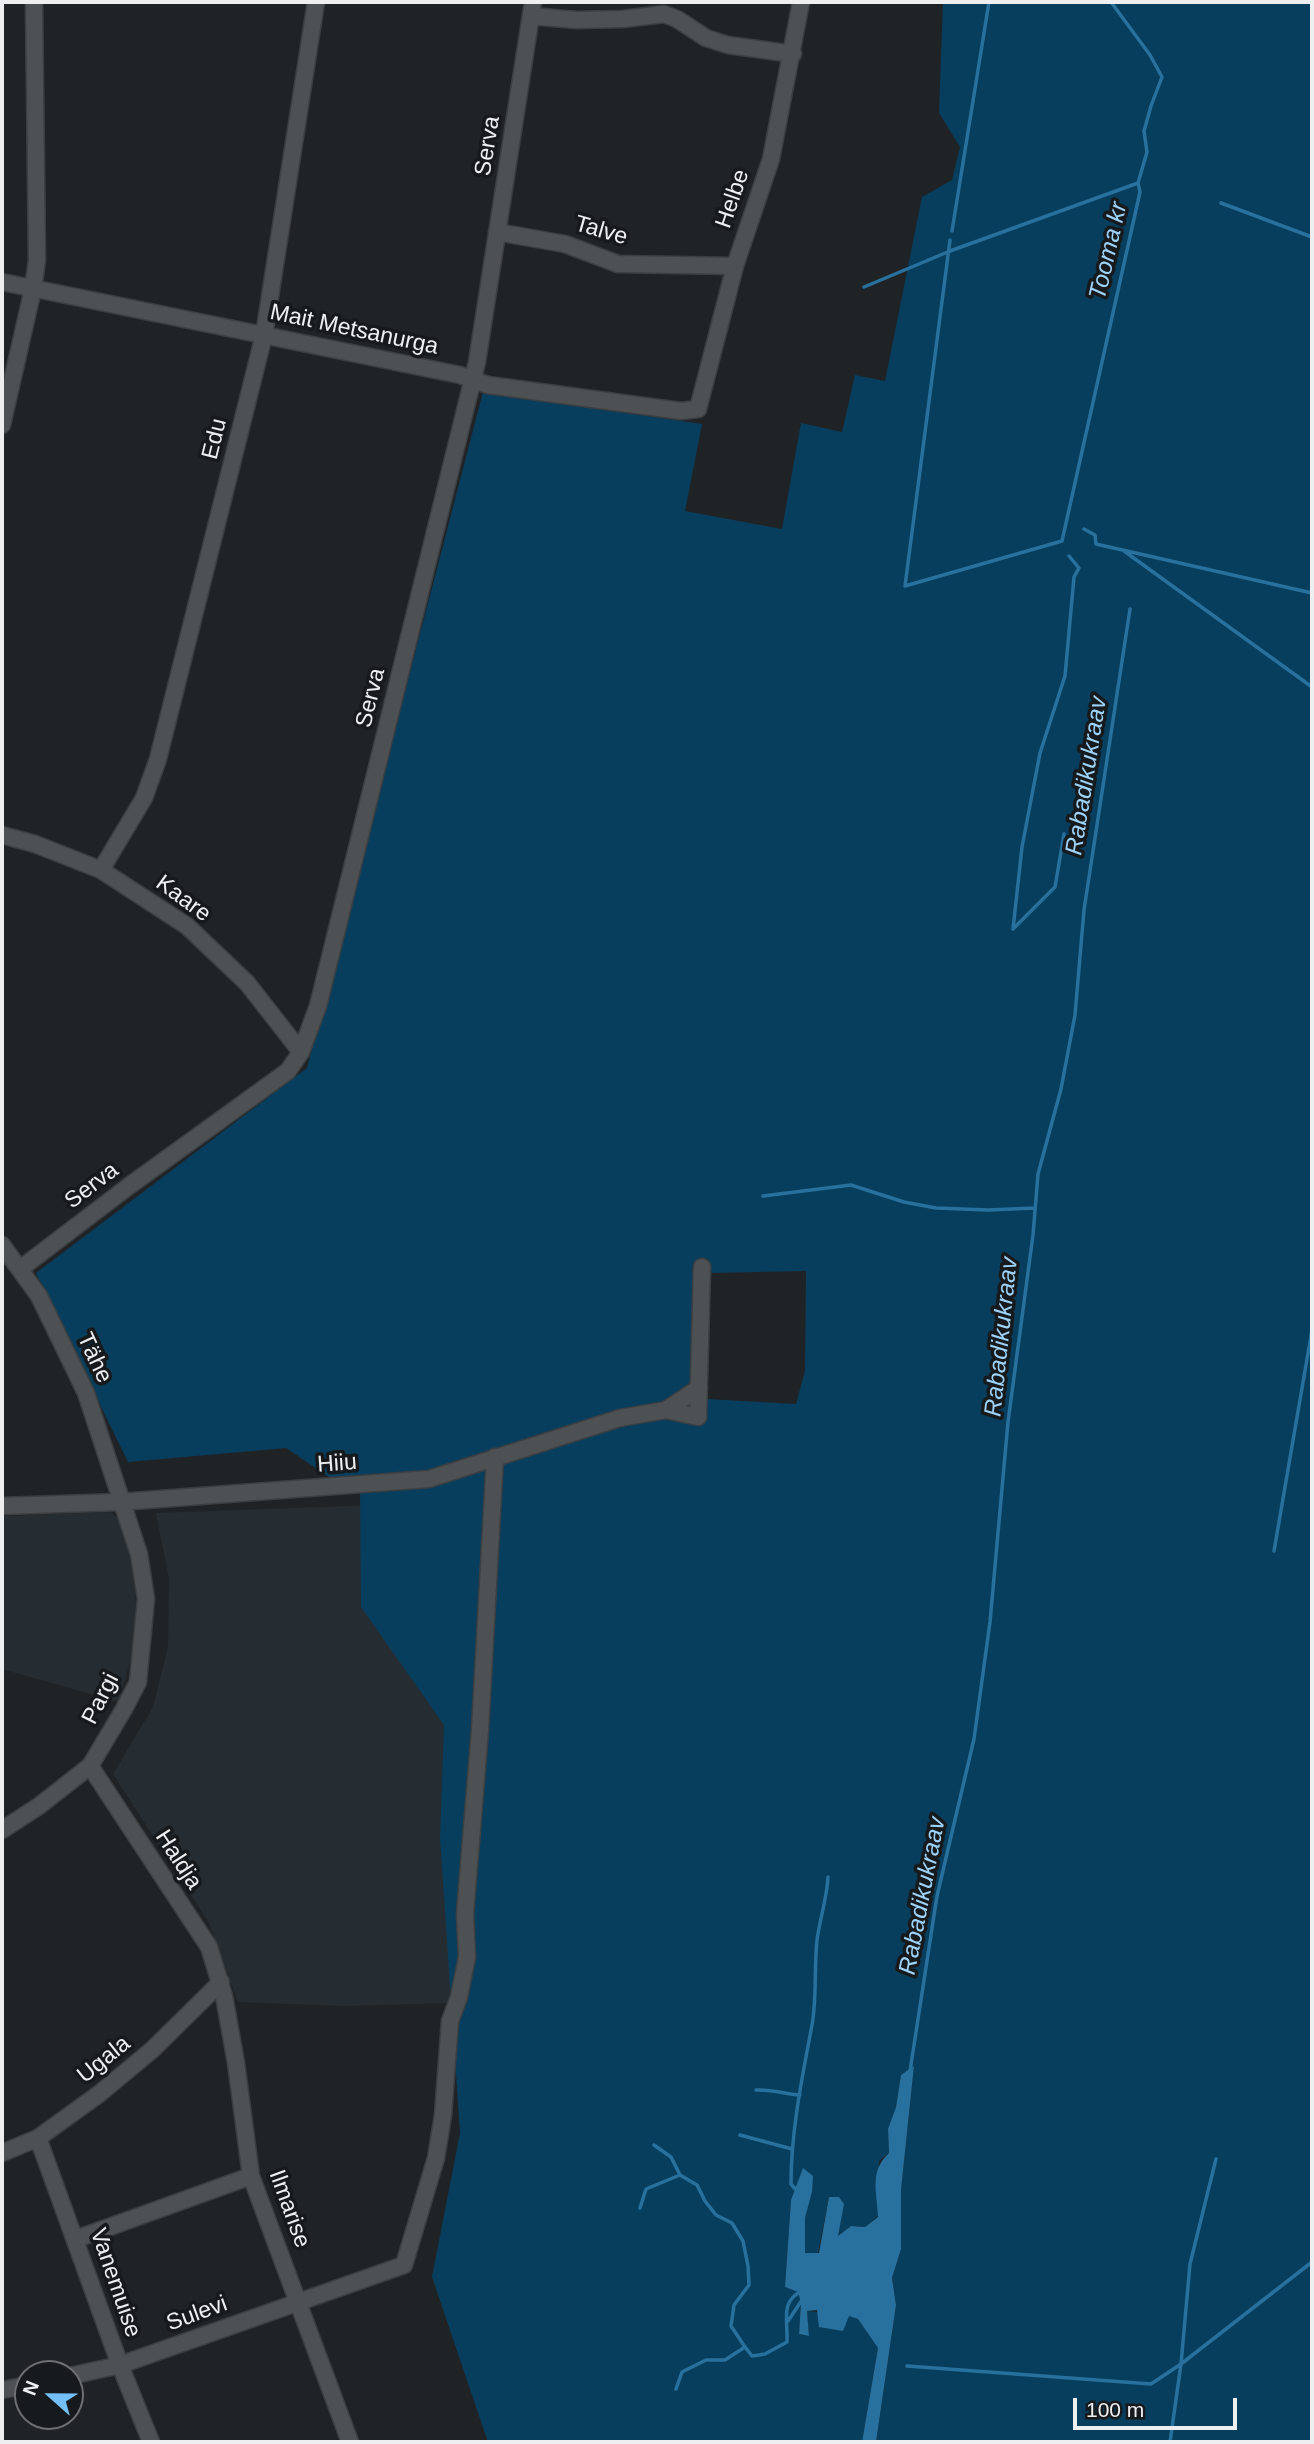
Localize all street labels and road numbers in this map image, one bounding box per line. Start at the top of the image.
street label: Serva [470,114,506,178]
street label: Helbe [710,166,756,232]
street label: Talve [571,210,631,252]
street label: Mait Metsanurga [267,299,441,361]
street label: Edu [197,416,233,462]
street label: Serva [350,666,392,730]
street label: Kaare [150,870,216,928]
street label: Serva [60,1157,124,1215]
street label: Tähe [70,1328,118,1388]
street label: Hiiu [316,1449,358,1479]
street label: Pargi [77,1669,125,1729]
street label: Haldja [149,1825,207,1895]
street label: Ugala [72,2030,136,2090]
street label: Ilmarise [262,2166,316,2252]
street label: Vanemuise [83,2225,147,2341]
street label: Sulevi [163,2290,231,2338]

